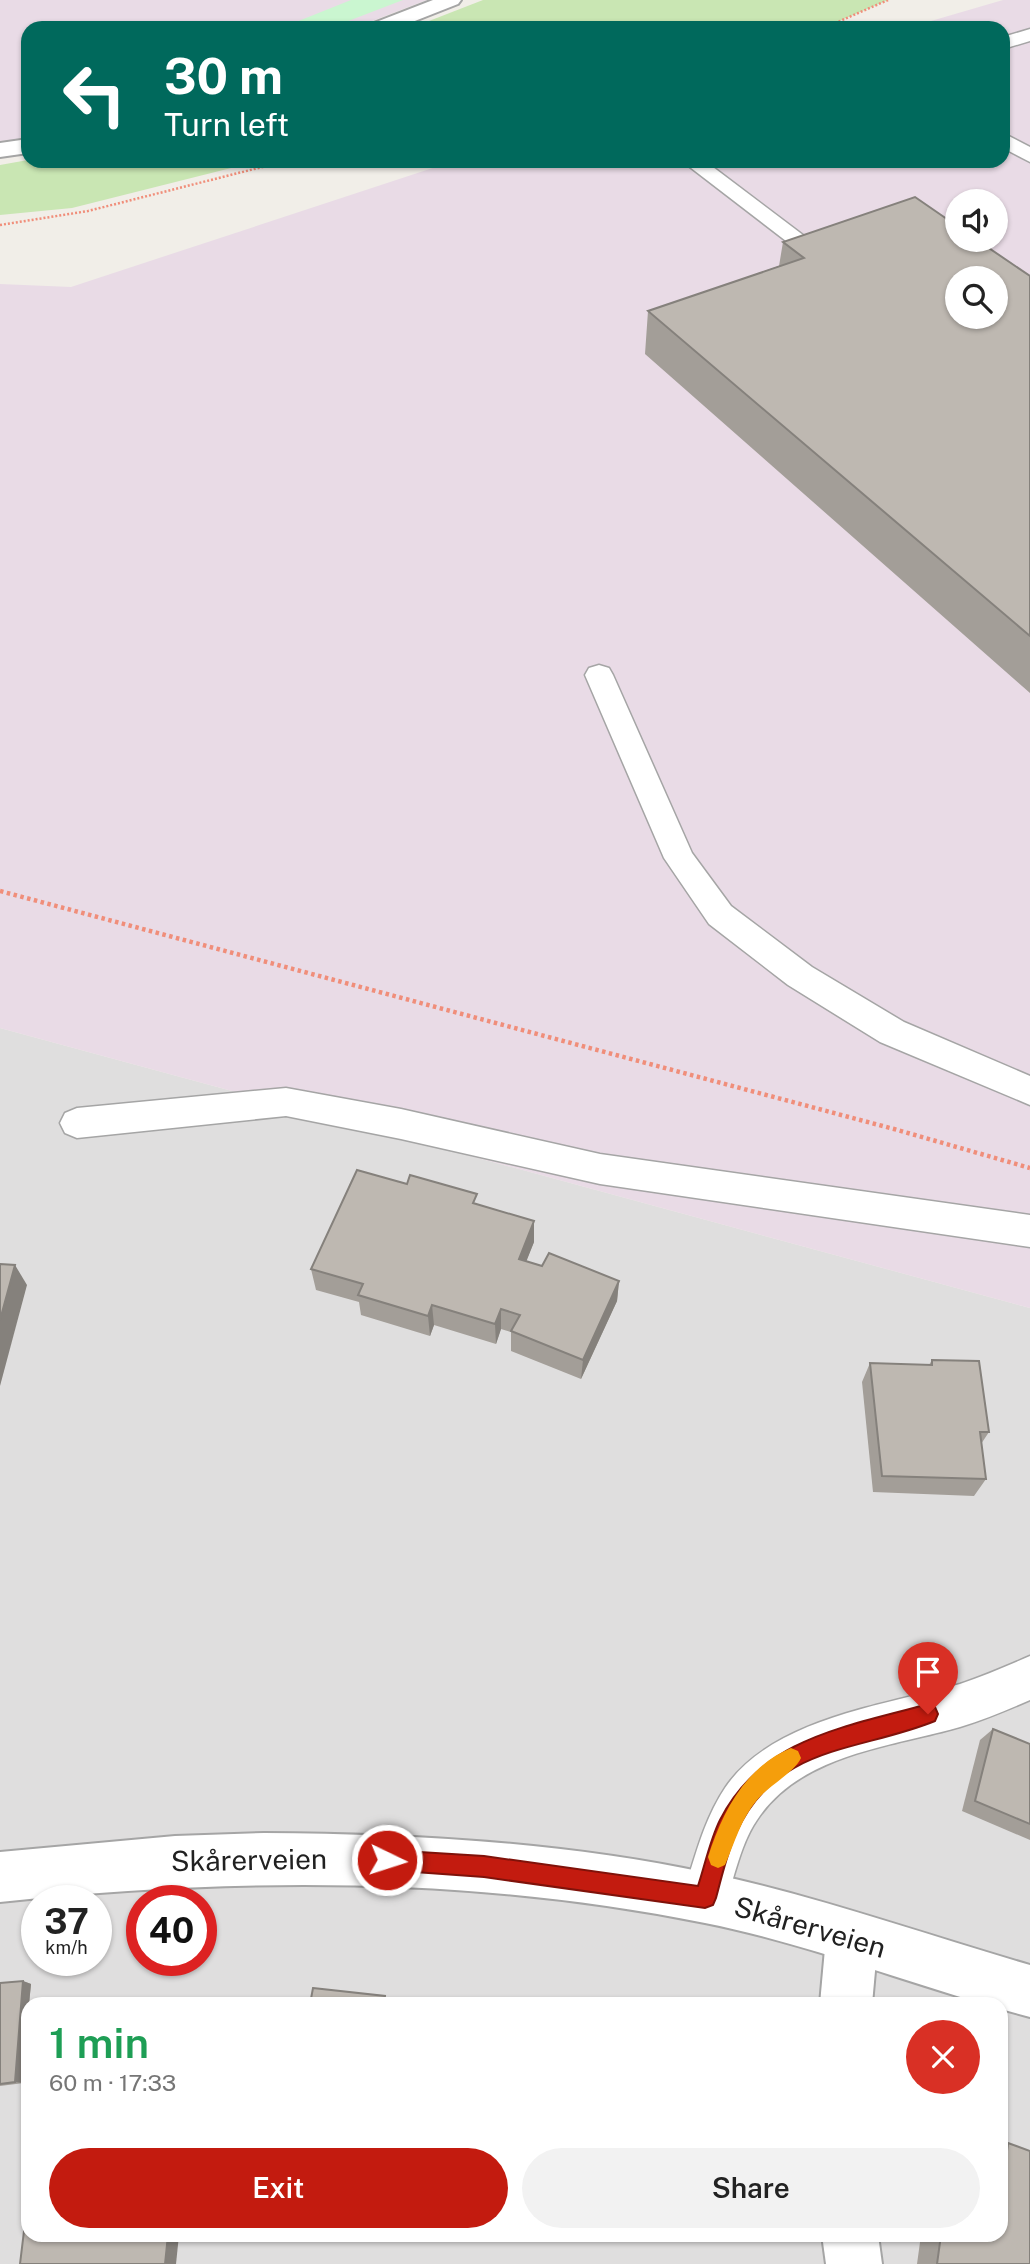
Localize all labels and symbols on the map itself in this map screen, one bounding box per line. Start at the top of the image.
pin [898,1642,958,1714]
position arrow [350,1823,424,1897]
street label: Skårerveien [171,1842,327,1877]
speed limit sign: 40 [126,1885,217,1976]
street label: Skårerveien [731,1889,890,1964]

